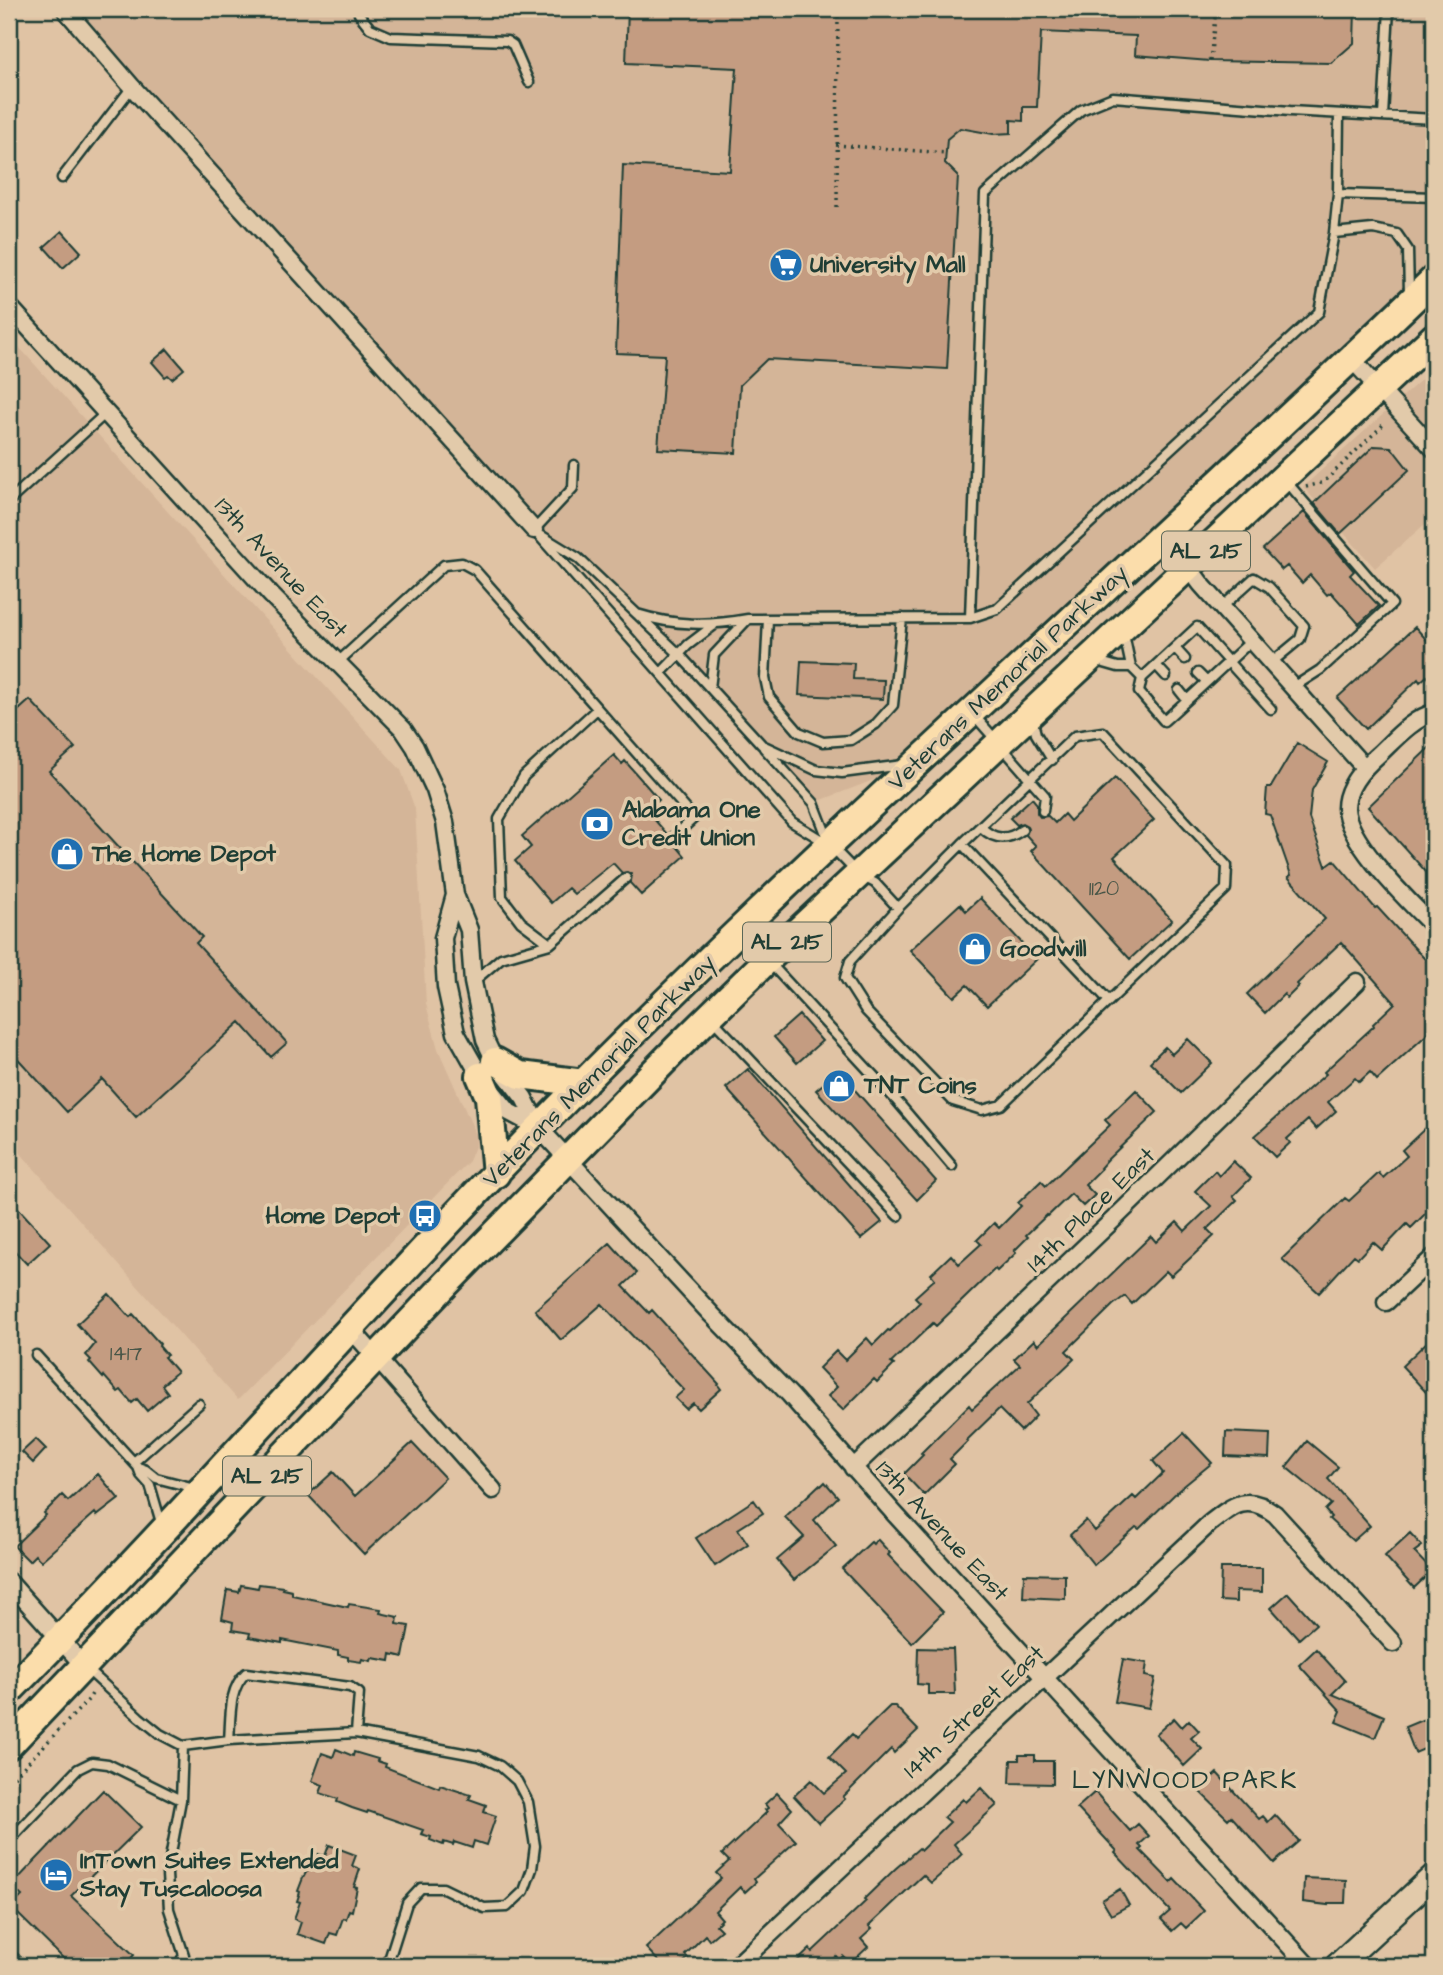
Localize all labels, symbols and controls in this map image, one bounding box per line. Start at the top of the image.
supermarket icon: University Mall [767,246,805,284]
place label: University Mall [810,248,966,284]
street label: 13th Avenue East [206,490,356,646]
road number: AL 215 [1162,531,1250,570]
street label: Veterans Memorial Parkway [880,557,1136,799]
place label: Alabama One Credit Union [622,793,761,855]
bank icon: Alabama One Credit Union [578,805,616,843]
shop icon: The Home Depot [48,835,86,873]
place label: The Home Depot [91,837,276,871]
house number: 1120 [1089,874,1119,903]
road number: AL 215 [743,923,831,962]
shop icon: Goodwill [956,930,994,968]
place label: Goodwill [1000,932,1087,966]
street label: Veterans Memorial Parkway [475,947,724,1196]
shop icon: TNT Coins [820,1067,858,1105]
place label: TNT Coins [863,1069,977,1103]
street label: 14th Place East [1019,1139,1163,1281]
bus stop icon: Home Depot [406,1197,444,1235]
place label: Home Depot [266,1199,400,1233]
house number: 1417 [110,1339,142,1368]
street label: 13th Avenue East [867,1453,1017,1609]
road number: AL 215 [223,1456,311,1496]
street label: 14th Street East [896,1637,1053,1787]
district label: LYNWOOD PARK [1072,1762,1298,1798]
place label: InTown Suites Extended Stay Tuscaloosa [79,1844,339,1908]
hotel icon: InTown Suites Extended Stay Tuscaloosa [37,1856,75,1894]

